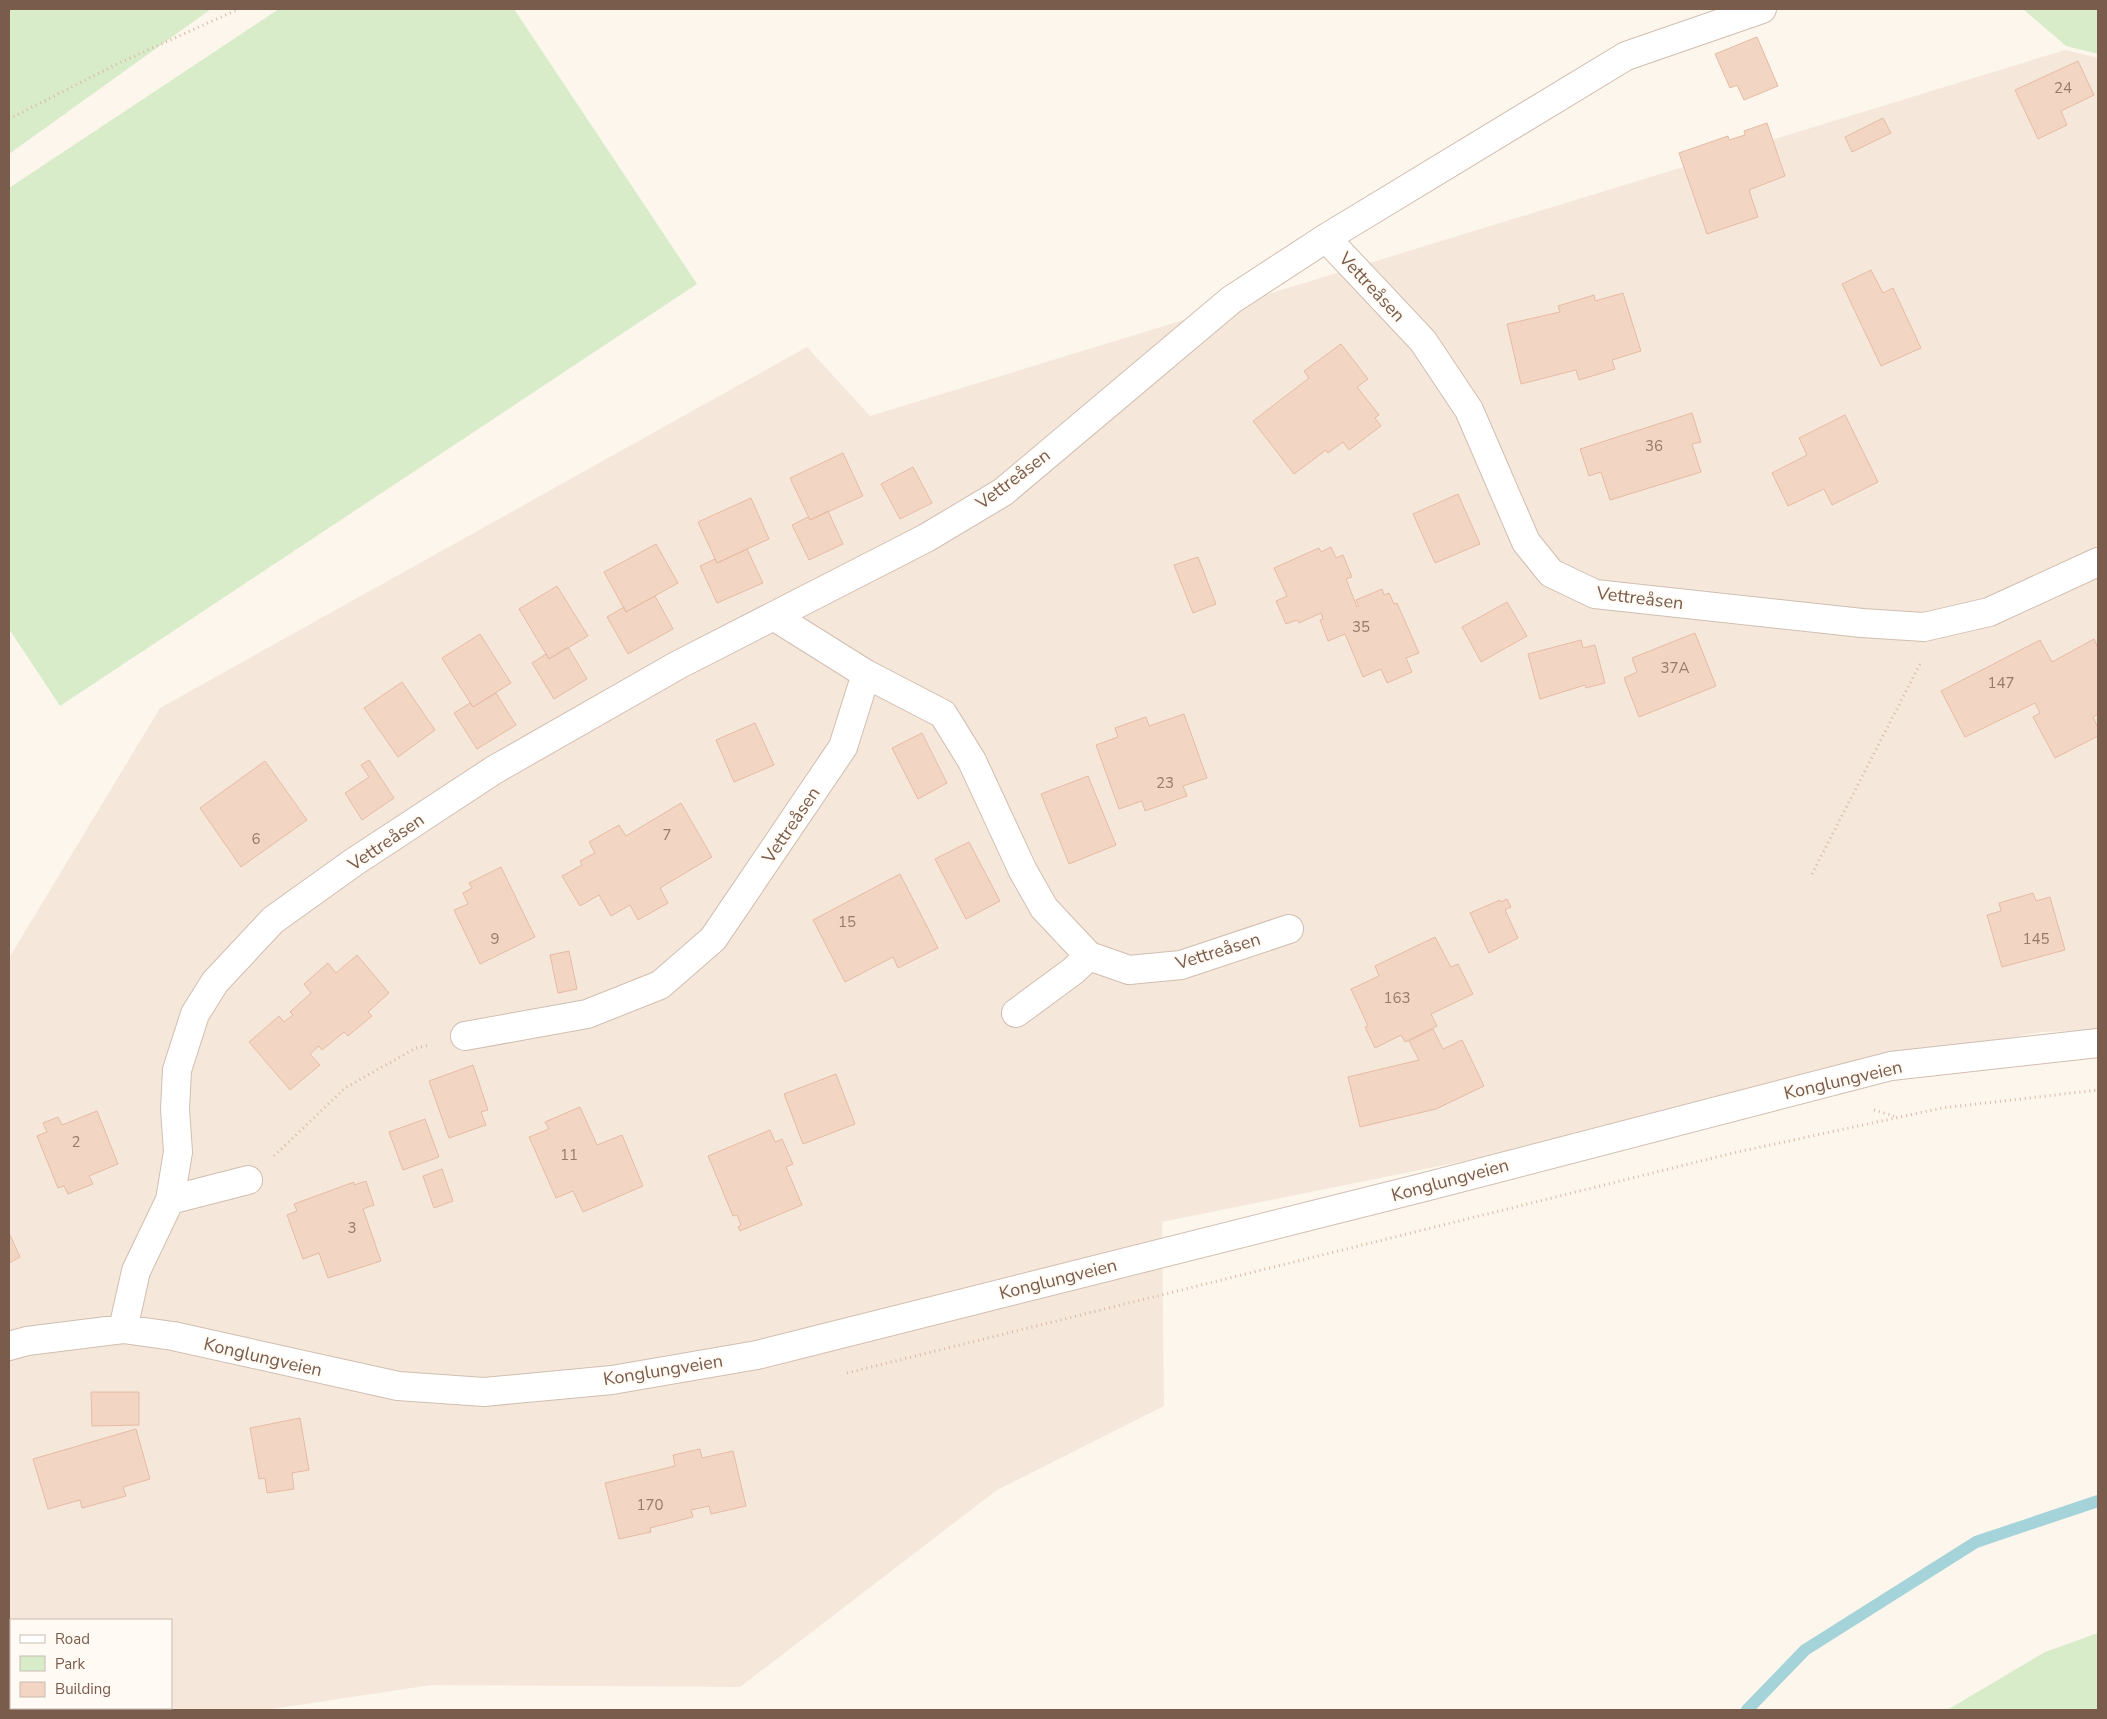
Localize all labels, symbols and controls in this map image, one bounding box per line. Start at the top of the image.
house number: 24 [2054,78,2072,98]
street label: Vettreåsen [1333,246,1411,327]
house number: 36 [1645,436,1663,456]
street label: Vettreåsen [970,443,1055,515]
street label: Vettreåsen [1594,581,1685,615]
house number: 35 [1352,617,1370,637]
house number: 37A [1661,658,1690,678]
house number: 147 [1987,673,2015,693]
house number: 23 [1156,773,1174,793]
street label: Vettreåsen [756,782,825,869]
street label: Vettreåsen [342,808,429,877]
house number: 7 [662,825,672,845]
house number: 6 [251,829,261,849]
house number: 15 [838,912,856,932]
street label: Vettreåsen [1172,927,1263,976]
house number: 9 [490,929,500,949]
house number: 145 [2022,929,2050,949]
house number: 163 [1383,988,1411,1008]
street label: Konglungveien [1781,1055,1905,1105]
house number: 2 [71,1132,81,1152]
house number: 11 [560,1145,578,1165]
street label: Konglungveien [1389,1153,1511,1207]
house number: 3 [347,1218,357,1238]
street label: Konglungveien [997,1253,1119,1305]
street label: Konglungveien [201,1332,325,1382]
street label: Konglungveien [602,1349,724,1391]
house number: 170 [636,1495,664,1515]
legend [10,1619,172,1709]
text: Road [55,1629,90,1649]
text: Park [55,1654,85,1674]
text: Building [55,1679,111,1699]

